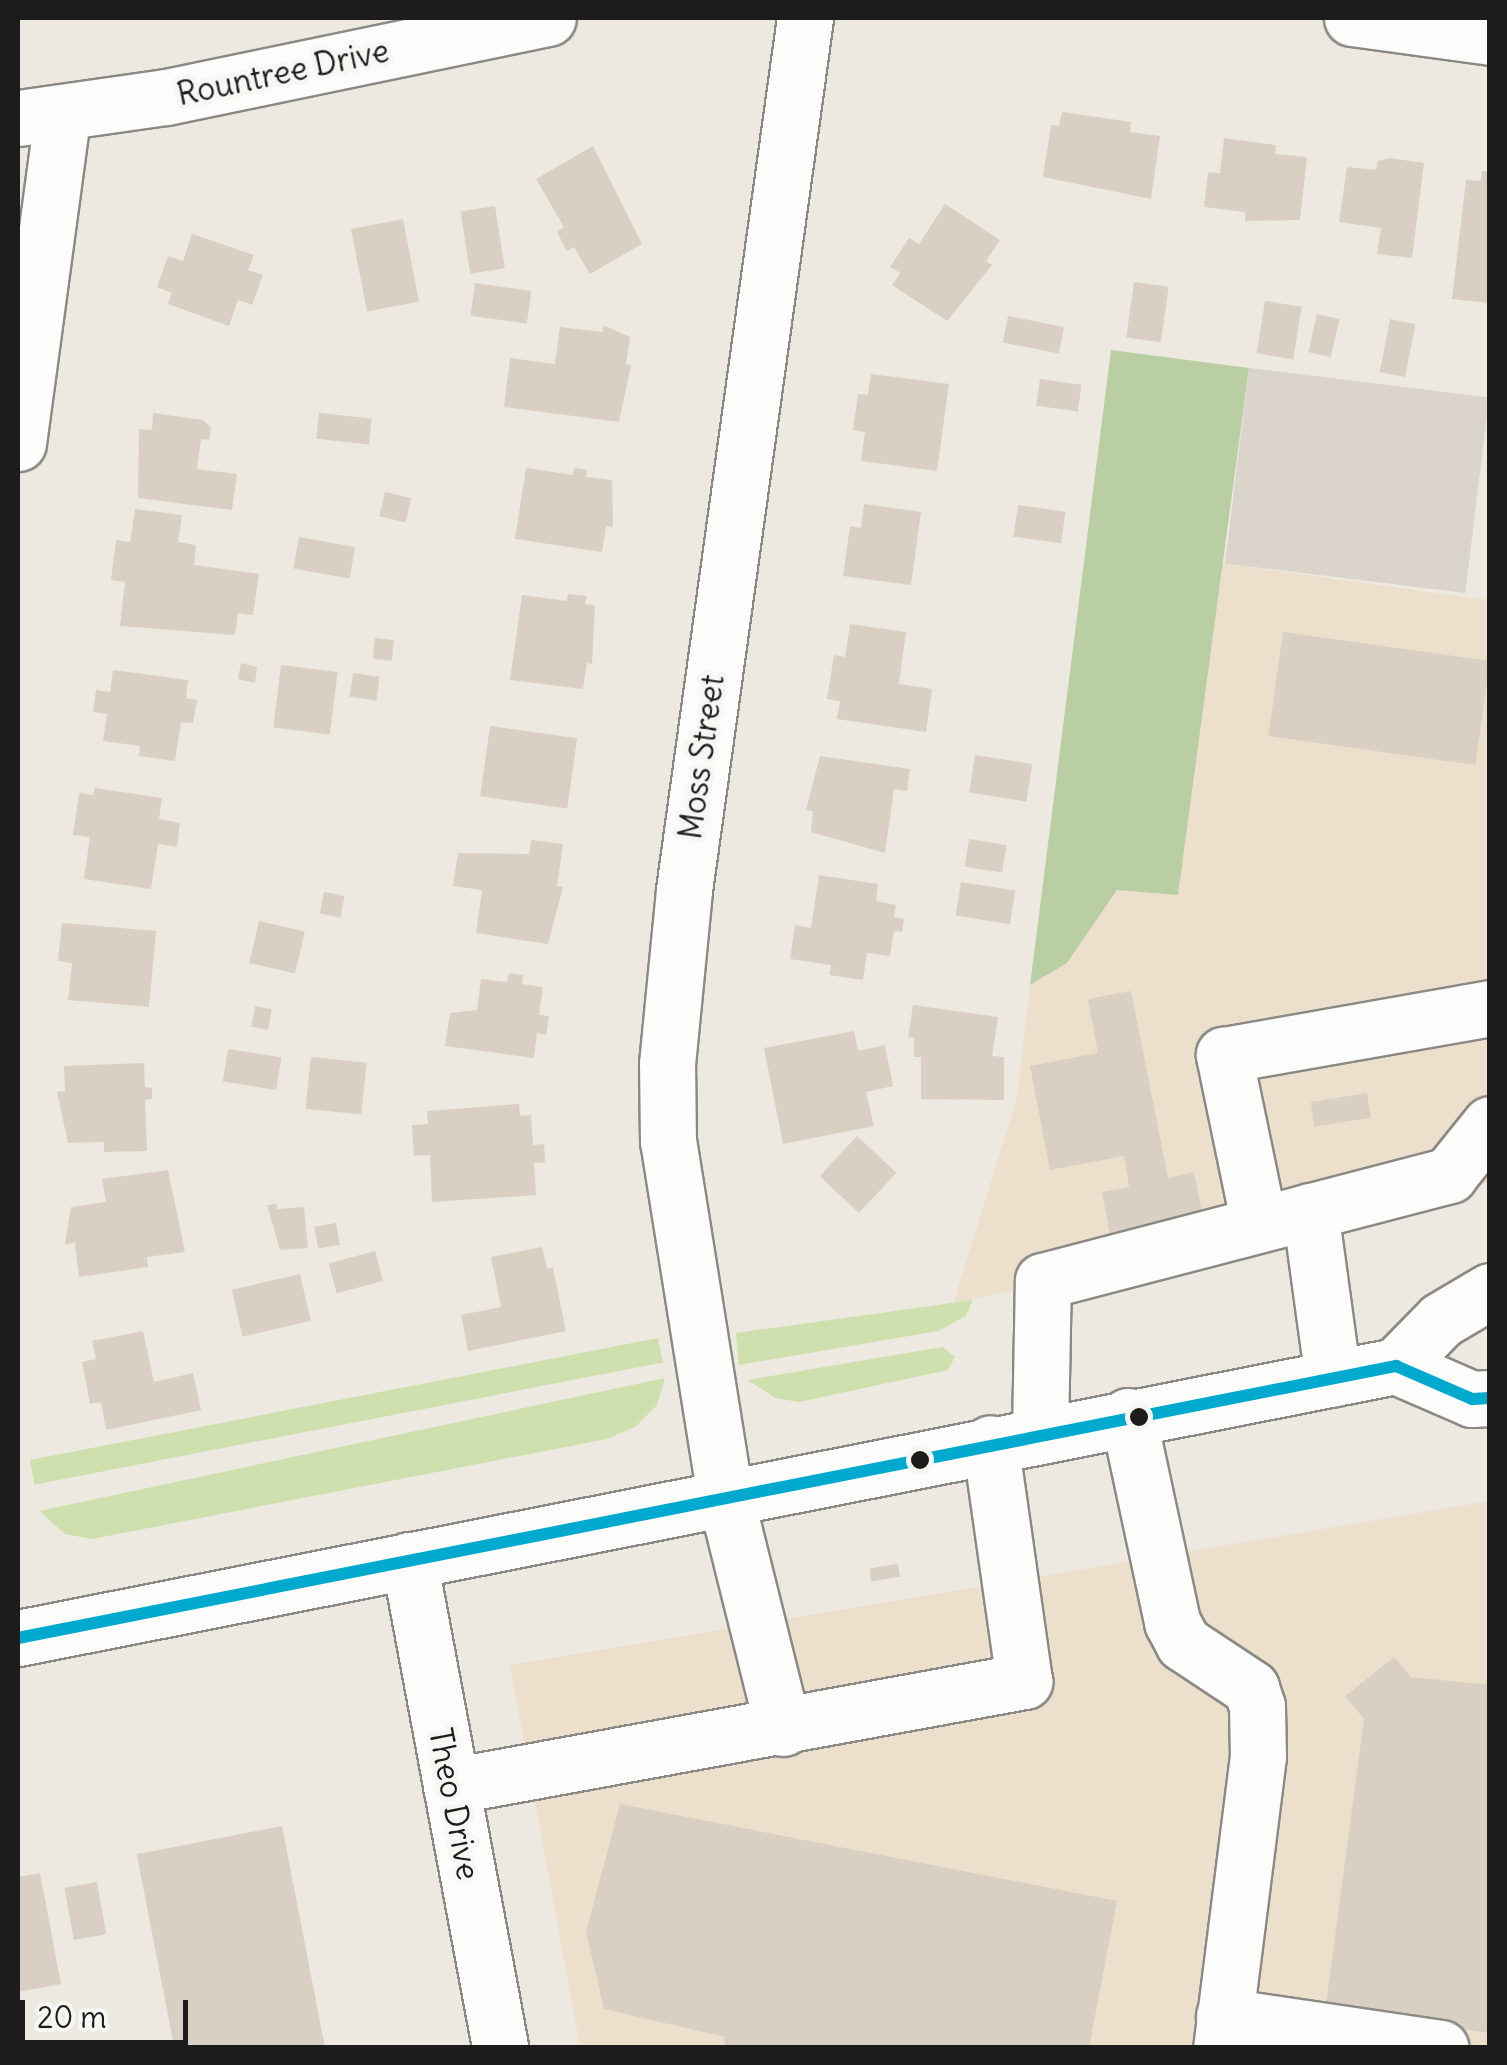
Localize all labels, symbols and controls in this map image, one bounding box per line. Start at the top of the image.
street label: Rountree Drive [174,32,392,114]
street label: Moss Street [671,672,733,842]
unlabelled marker [1129,1407,1149,1427]
unlabelled marker [910,1450,930,1470]
street label: Theo Drive [420,1725,488,1883]
scale bar [25,1980,192,2042]
text: 20 m [37,1998,107,2036]

